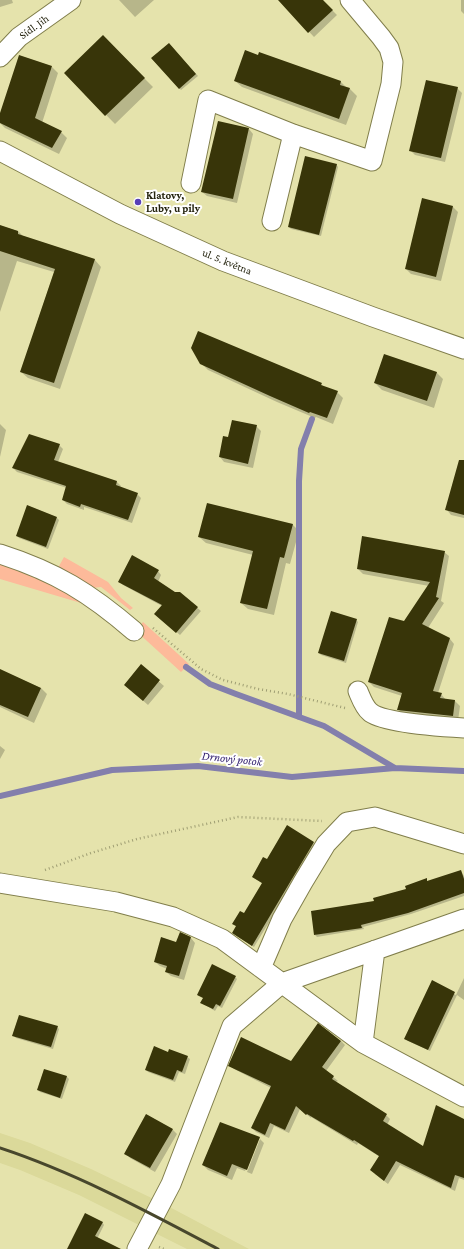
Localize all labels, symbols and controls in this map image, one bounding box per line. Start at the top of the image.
street label: Sídl. Jih [17,12,51,42]
place label: Klatovy, Luby, u pily [146,189,200,215]
marker: Klatovy, Luby, u pily [133,197,143,207]
street label: ul. 5. května [200,246,254,278]
water label: Drnový potok [201,749,263,769]

